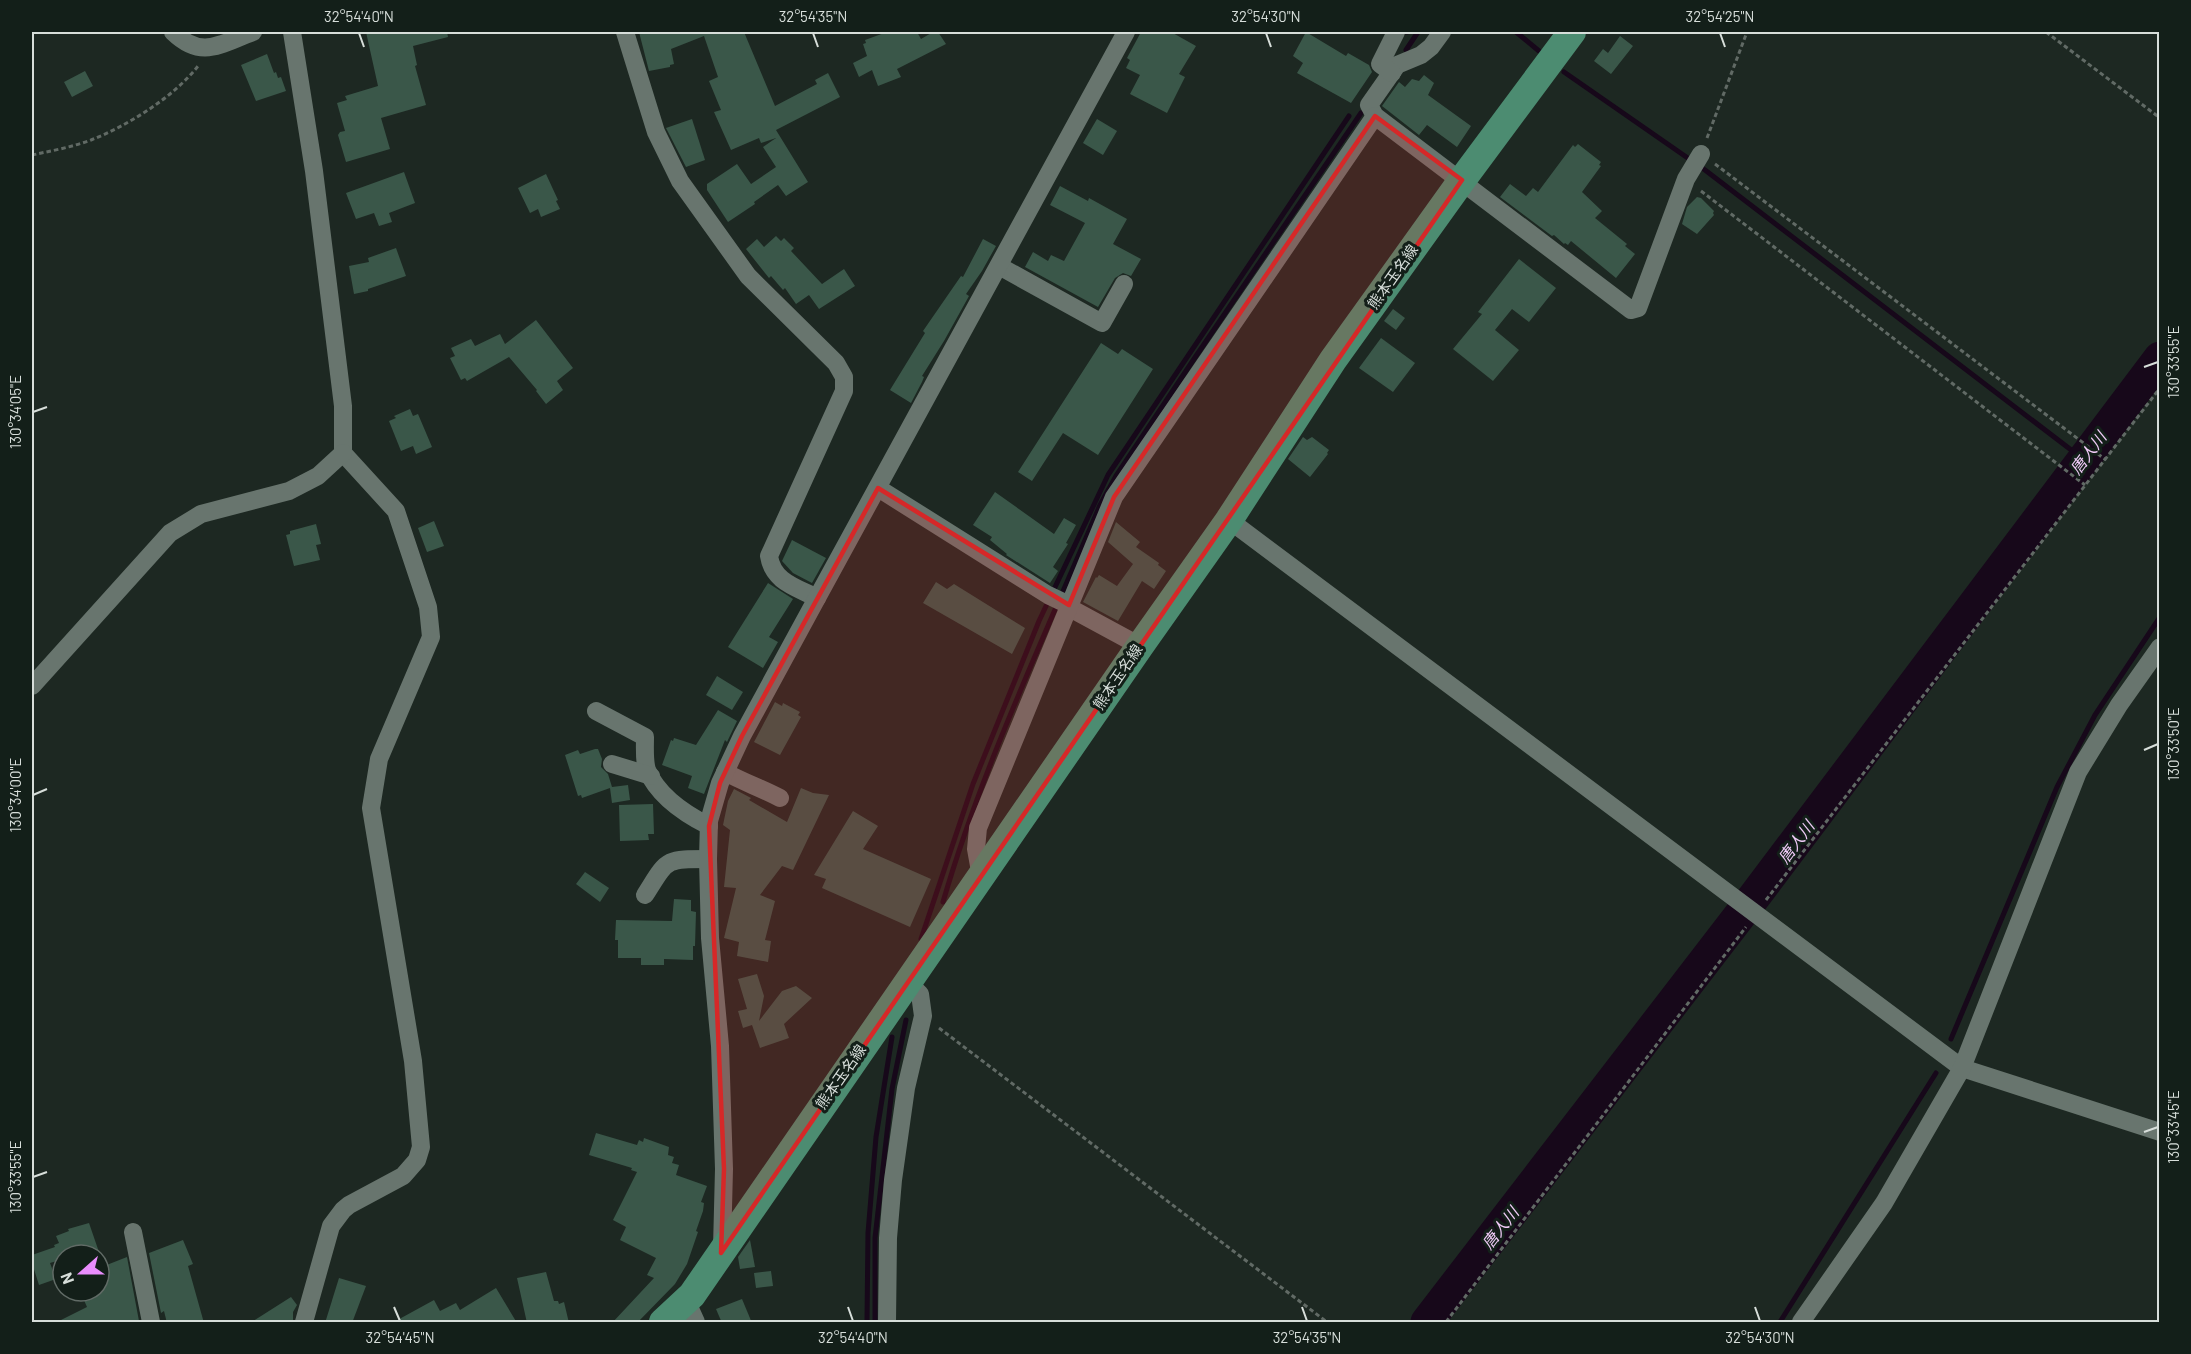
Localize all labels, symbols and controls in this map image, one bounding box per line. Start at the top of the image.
text: 32°54'40"N [324,7,394,25]
text: 32°54'35"N [779,7,847,25]
text: 32°54'30"N [1231,7,1301,25]
text: 32°54'25"N [1685,7,1755,25]
street label: 熊本玉名線 [1363,241,1421,312]
text: 130°33'55"E [2164,325,2182,399]
text: 130°34'05"E [6,375,24,449]
water label: 唐人川 [2066,426,2111,478]
street label: 熊本玉名線 [1089,640,1146,713]
text: 130°33'50"E [2164,707,2182,781]
text: 130°34'00"E [6,758,24,832]
water label: 唐人川 [1774,815,1819,867]
street label: 熊本玉名線 [811,1041,869,1112]
text: 130°33'45"E [2164,1090,2182,1164]
text: 130°33'55"E [6,1140,24,1214]
water label: 唐人川 [1477,1201,1523,1252]
north arrow [51,1243,111,1303]
text: N [56,1270,77,1287]
text: 32°54'45"N [365,1328,435,1346]
text: 32°54'40"N [818,1328,888,1346]
text: 32°54'35"N [1273,1328,1341,1346]
text: 32°54'30"N [1725,1328,1795,1346]

